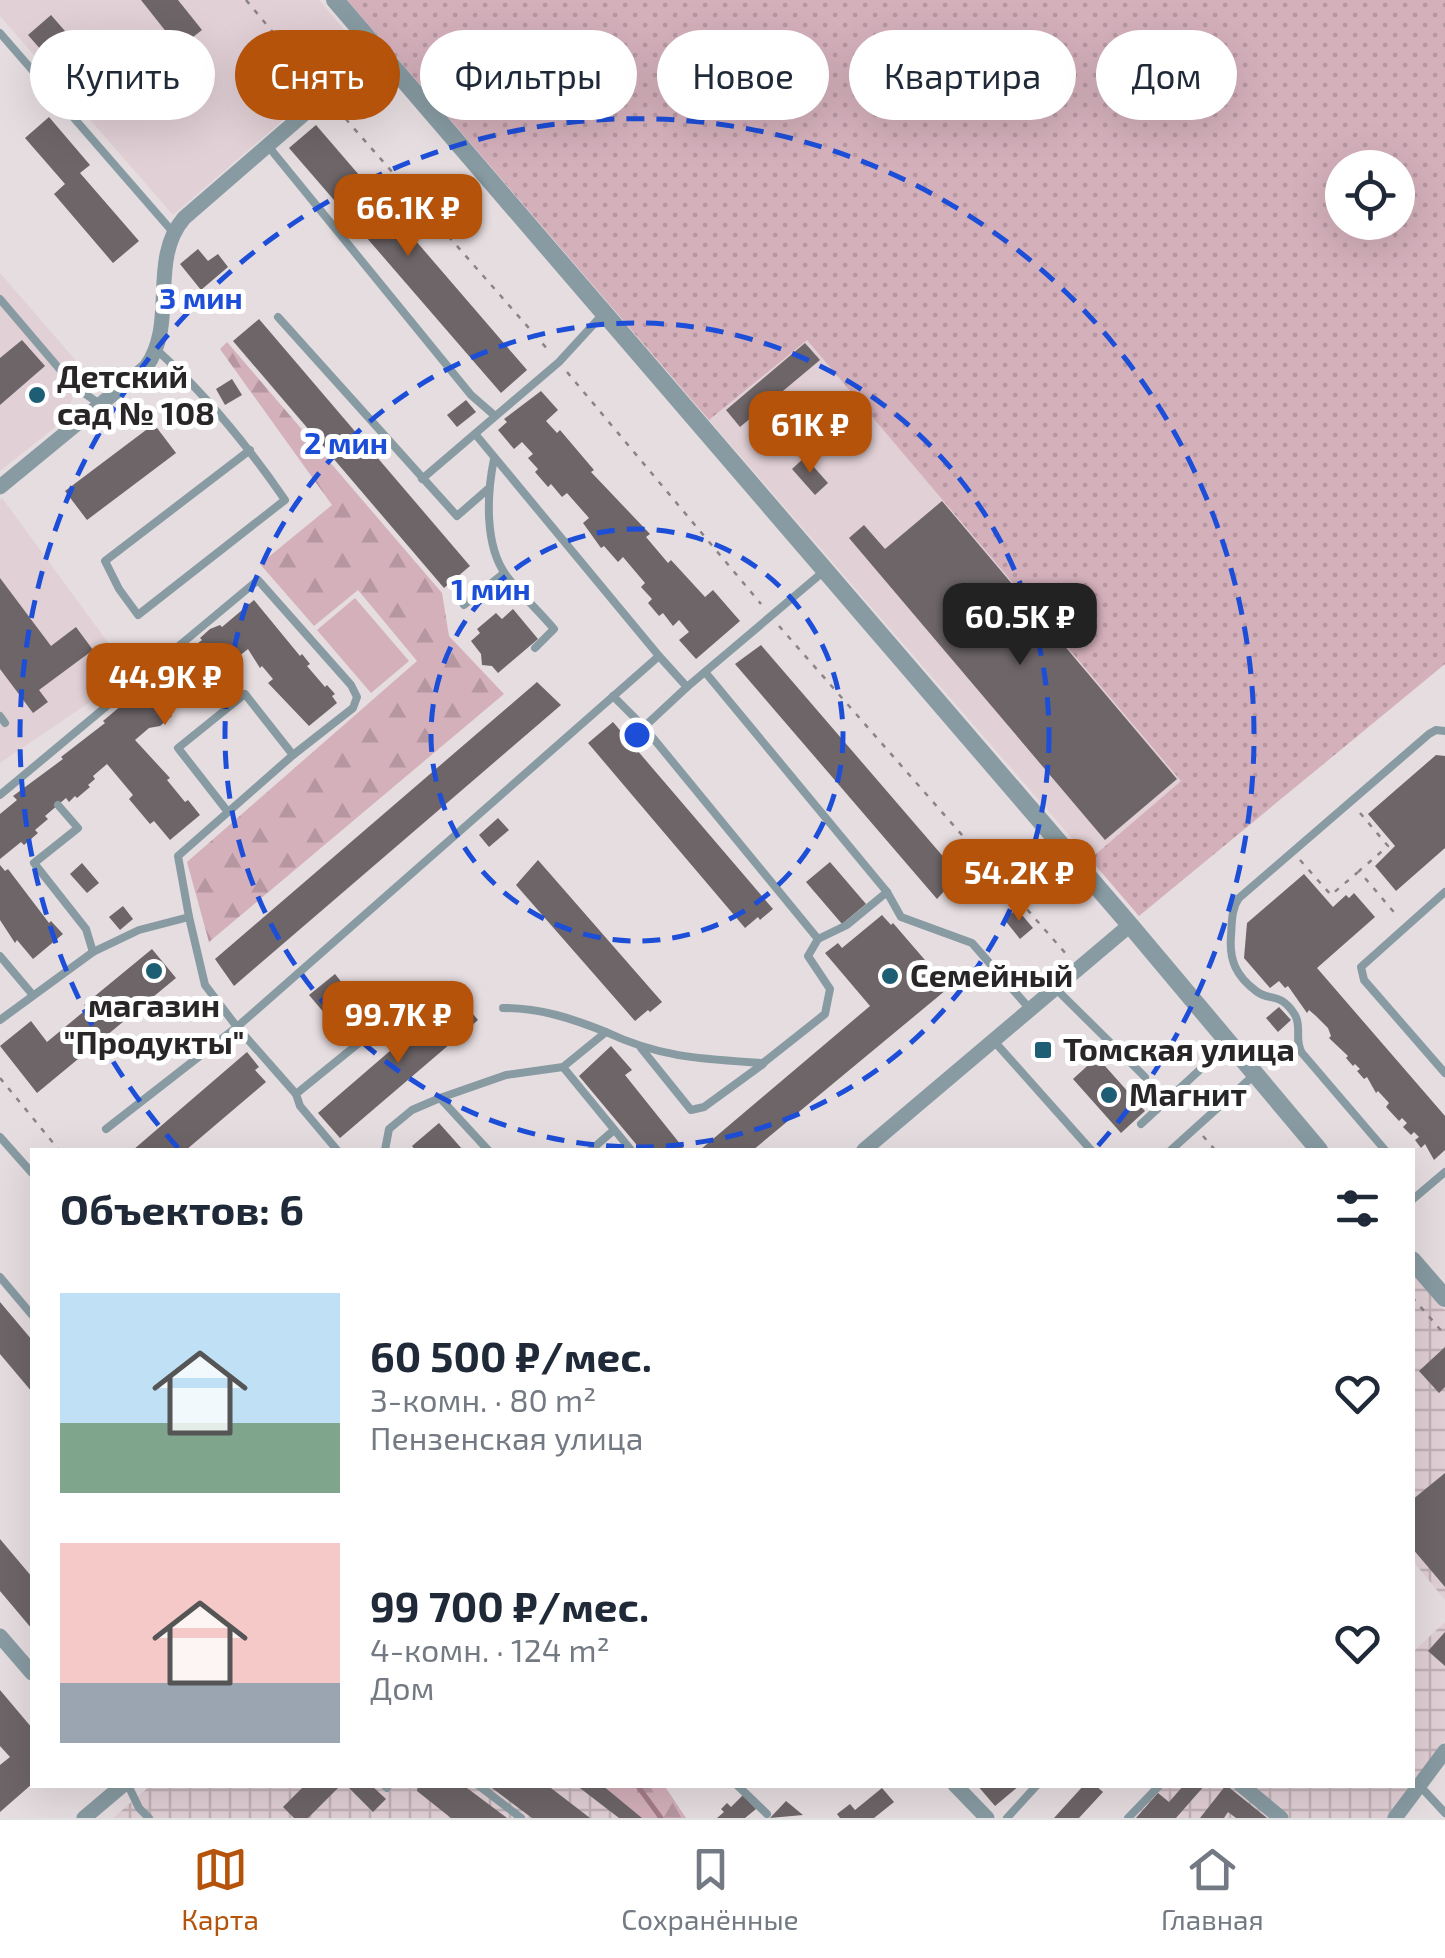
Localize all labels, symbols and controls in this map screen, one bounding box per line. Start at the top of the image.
chip: Купить [30,30,215,120]
chip: Снять [235,30,400,120]
chip: Фильтры [420,30,637,120]
chip: Новое [657,30,829,120]
chip: Квартира [849,30,1076,120]
chip: Дом [1096,30,1237,120]
map controls [1325,150,1415,240]
button: locate [1325,150,1415,240]
pin: 66.1K ₽ [316,174,500,259]
text: 66.1K ₽ [356,187,460,225]
text: 3 мин [159,279,243,315]
place label: Детский сад № 108 [57,356,215,431]
marker: Детский сад № 108 [26,384,48,406]
pin: 61K ₽ [740,391,880,476]
text: 61K ₽ [771,404,849,442]
text: 2 мин [304,424,388,460]
text: 1 мин [451,570,531,606]
pin: 60.5K ₽ [928,583,1112,668]
text: 60.5K ₽ [965,596,1075,634]
pin: 44.9K ₽ [73,643,257,728]
text: 44.9K ₽ [108,656,222,694]
centre of rings [619,717,655,753]
pin: 54.2K ₽ [927,839,1111,924]
text: 54.2K ₽ [964,852,1074,890]
place label: Семейный [910,955,1073,993]
marker: магазин "Продукты" [143,960,165,982]
marker: Семейный [879,965,901,987]
pin: 99.7K ₽ [306,981,490,1066]
place label: магазин "Продукты" [63,985,245,1061]
text: 99.7K ₽ [344,994,452,1032]
place label: Томская улица [1063,1029,1295,1068]
marker: Томская улица [1032,1039,1054,1061]
place label: Магнит [1129,1074,1247,1112]
marker: Магнит [1098,1084,1120,1106]
icon: filters [1330,1181,1385,1236]
text: Объектов: 6 [60,1183,304,1233]
text: 60 500 ₽/мес. [370,1330,652,1380]
icon: home [140,1333,260,1453]
icon: heart [1330,1366,1385,1421]
text: 3-комн. · 80 m² [370,1380,596,1418]
text: Пензенская улица [370,1418,644,1456]
text: 99 700 ₽/мес. [370,1580,649,1630]
icon: home [140,1583,260,1703]
icon: heart [1330,1616,1385,1671]
text: 4-комн. · 124 m² [370,1630,610,1668]
text: Дом [370,1668,434,1706]
tab: Карта [181,1842,259,1936]
tab: Сохранённые [621,1842,799,1936]
tab: Главная [1161,1842,1264,1936]

